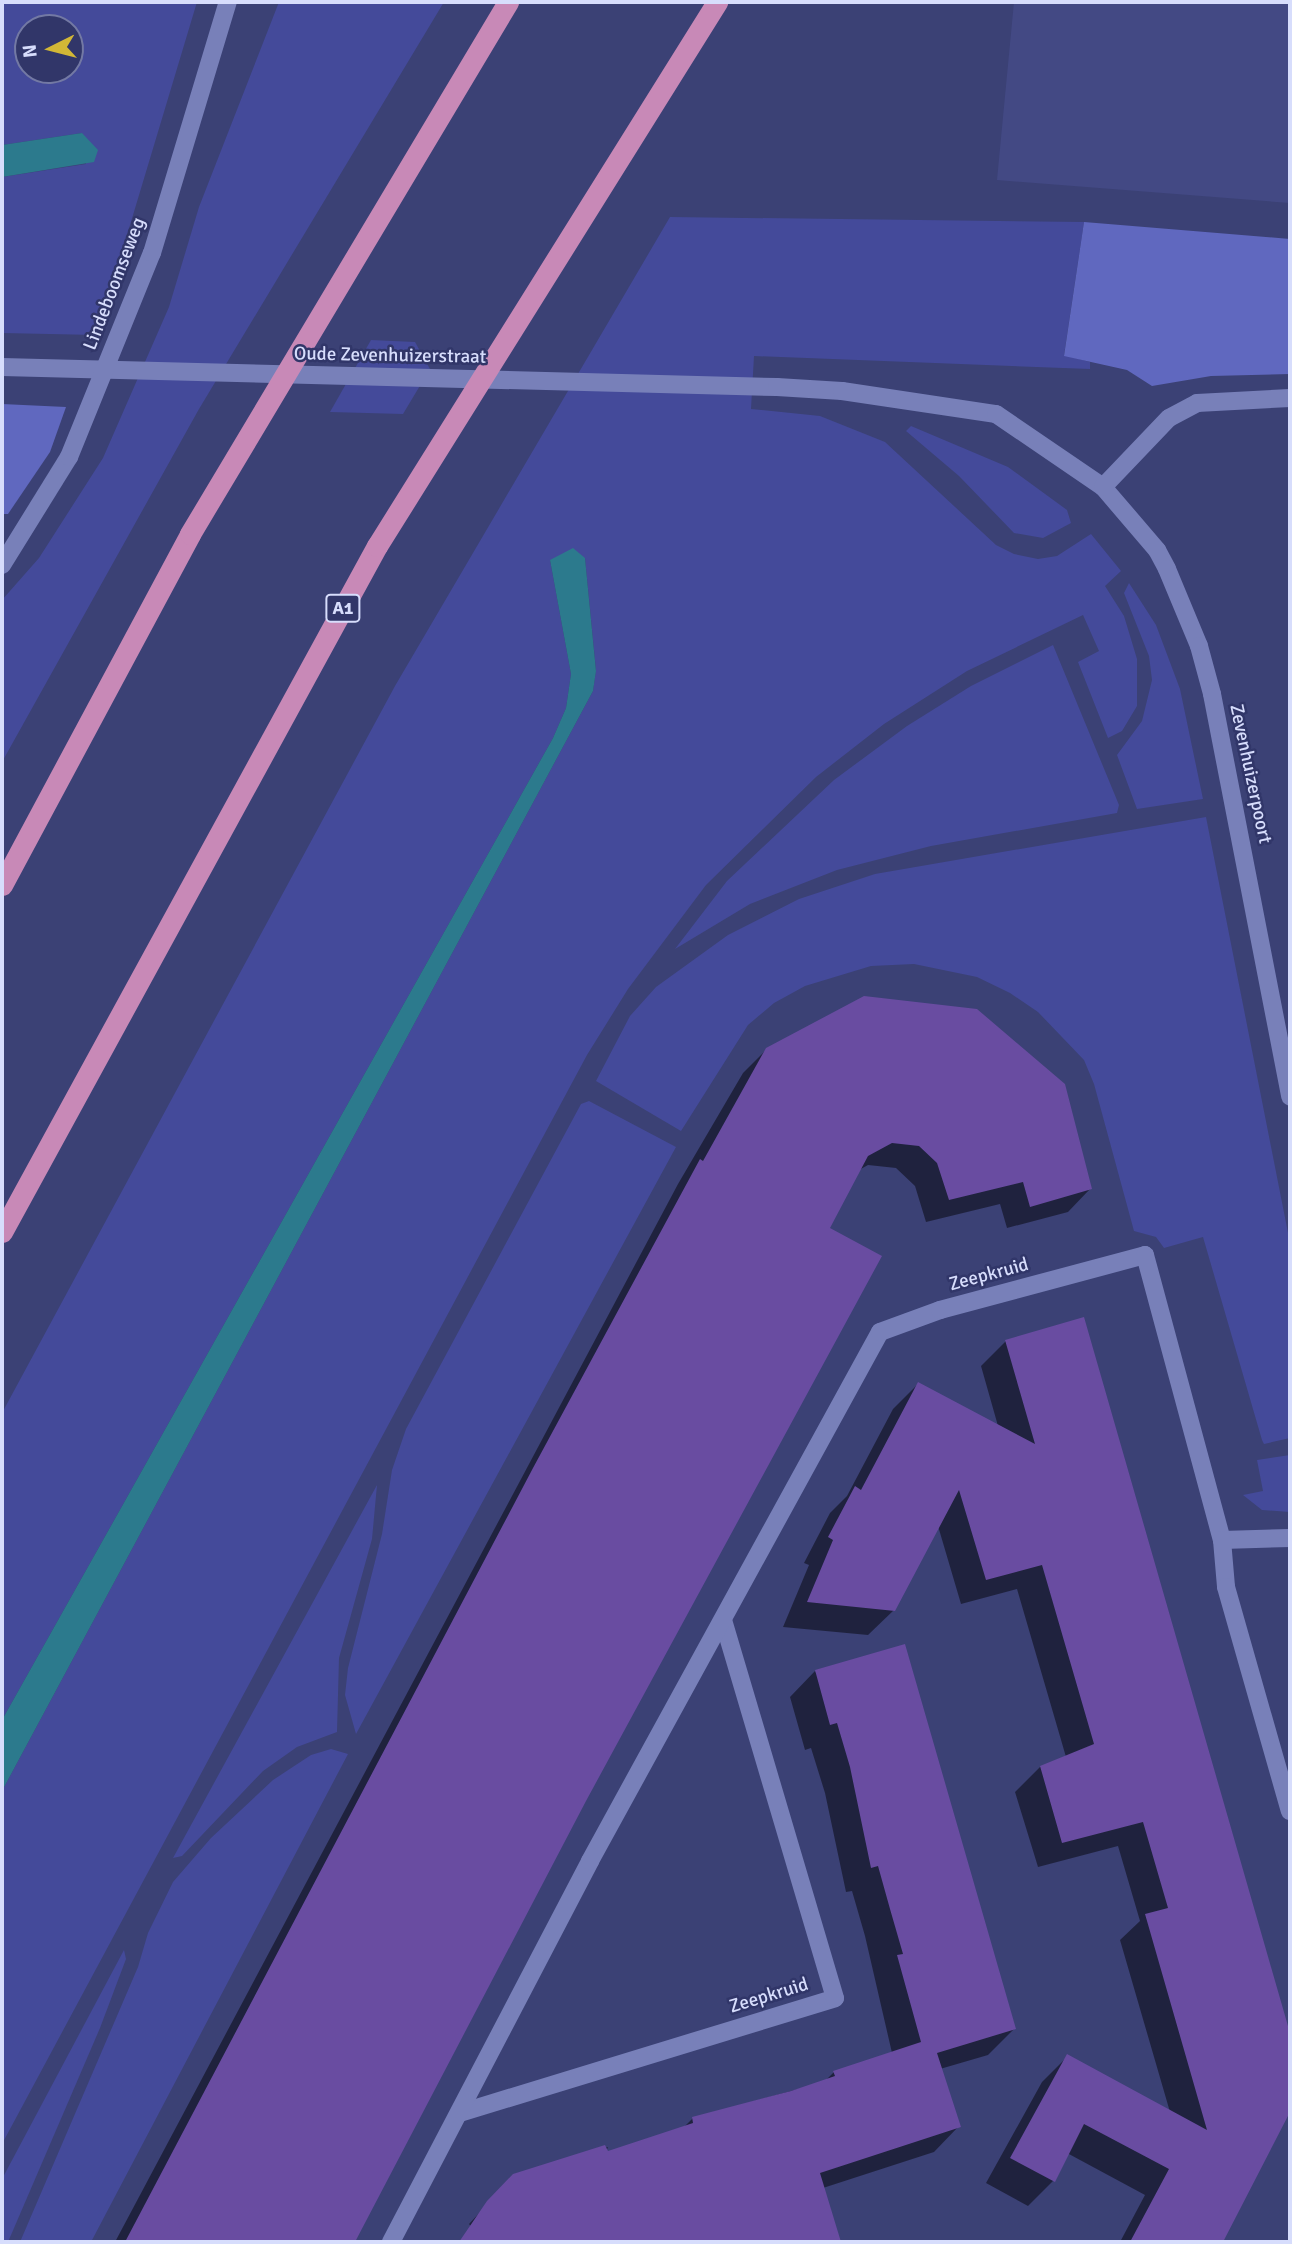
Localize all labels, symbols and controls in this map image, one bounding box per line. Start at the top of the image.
north arrow [14,14,84,84]
text: N [17,43,43,59]
street label: Lindeboomseweg [79,214,151,354]
street label: Oude Zevenhuizerstraat [294,343,486,369]
road number: A1 [324,594,362,622]
street label: Zevenhuizerpoort [1224,702,1276,846]
street label: Zeepkruid [947,1253,1031,1297]
street label: Zeepkruid [727,1973,811,2019]

